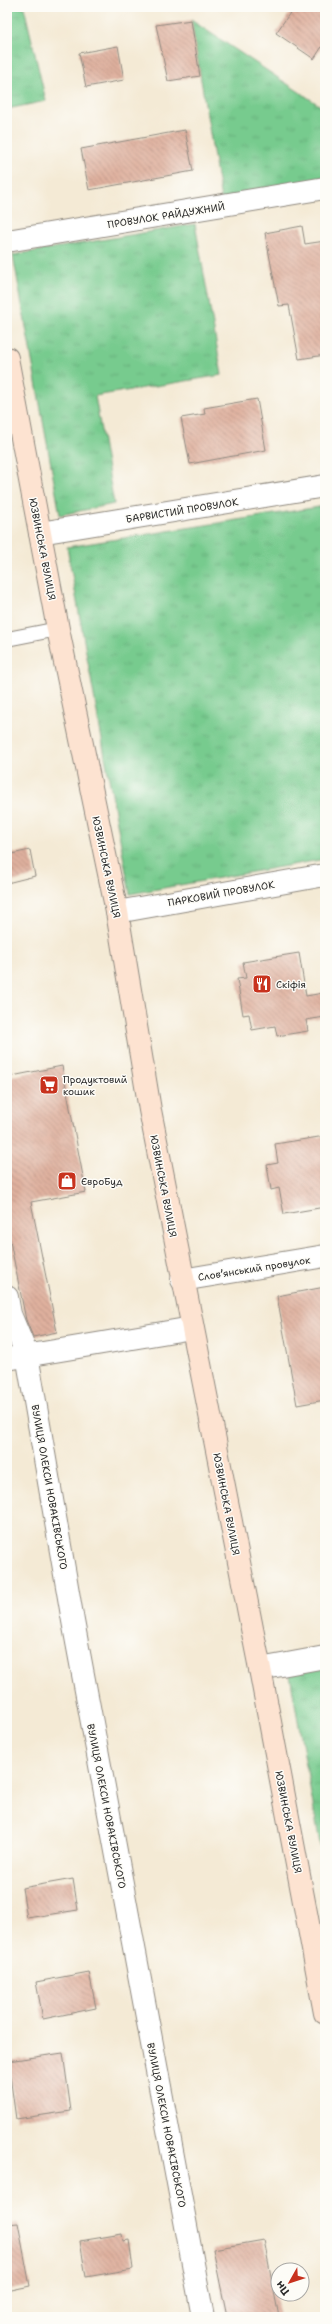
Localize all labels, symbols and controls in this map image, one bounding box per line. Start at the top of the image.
street label: ПРОВУЛОК РАЙДУЖНИЙ [106,200,226,231]
street label: БАРВИСТИЙ ПРОВУЛОК [125,495,240,526]
street label: ЮЗВИНСЬКА ВУЛИЦЯ [26,497,59,601]
street label: ЮЗВИНСЬКА ВУЛИЦЯ [89,815,124,919]
street label: ПАРКОВИЙ ПРОВУЛОК [167,878,276,909]
restaurant icon: Скіфія [251,973,273,995]
place label: Скіфія [276,978,306,991]
place label: Продуктовий кошик [63,1073,128,1098]
supermarket icon: Продуктовий кошик [38,1074,60,1096]
street label: ЮЗВИНСЬКА ВУЛИЦЯ [147,1134,180,1238]
shop icon: ЄвроБуд [56,1170,78,1192]
place label: ЄвроБуд [81,1175,123,1188]
street label: Словʼянський провулок [197,1253,312,1284]
street label: ВУЛИЦЯ ОЛЕКСИ НОВАКІВСЬКОГО [29,1403,70,1571]
street label: ЮЗВИНСЬКА ВУЛИЦЯ [210,1452,243,1556]
street label: ВУЛИЦЯ ОЛЕКСИ НОВАКІВСЬКОГО [84,1723,129,1890]
street label: ЮЗВИНСЬКА ВУЛИЦЯ [272,1770,305,1874]
street label: ВУЛИЦЯ ОЛЕКСИ НОВАКІВСЬКОГО [144,2042,189,2209]
north arrow [270,2262,310,2302]
text: Пн [272,2278,293,2298]

